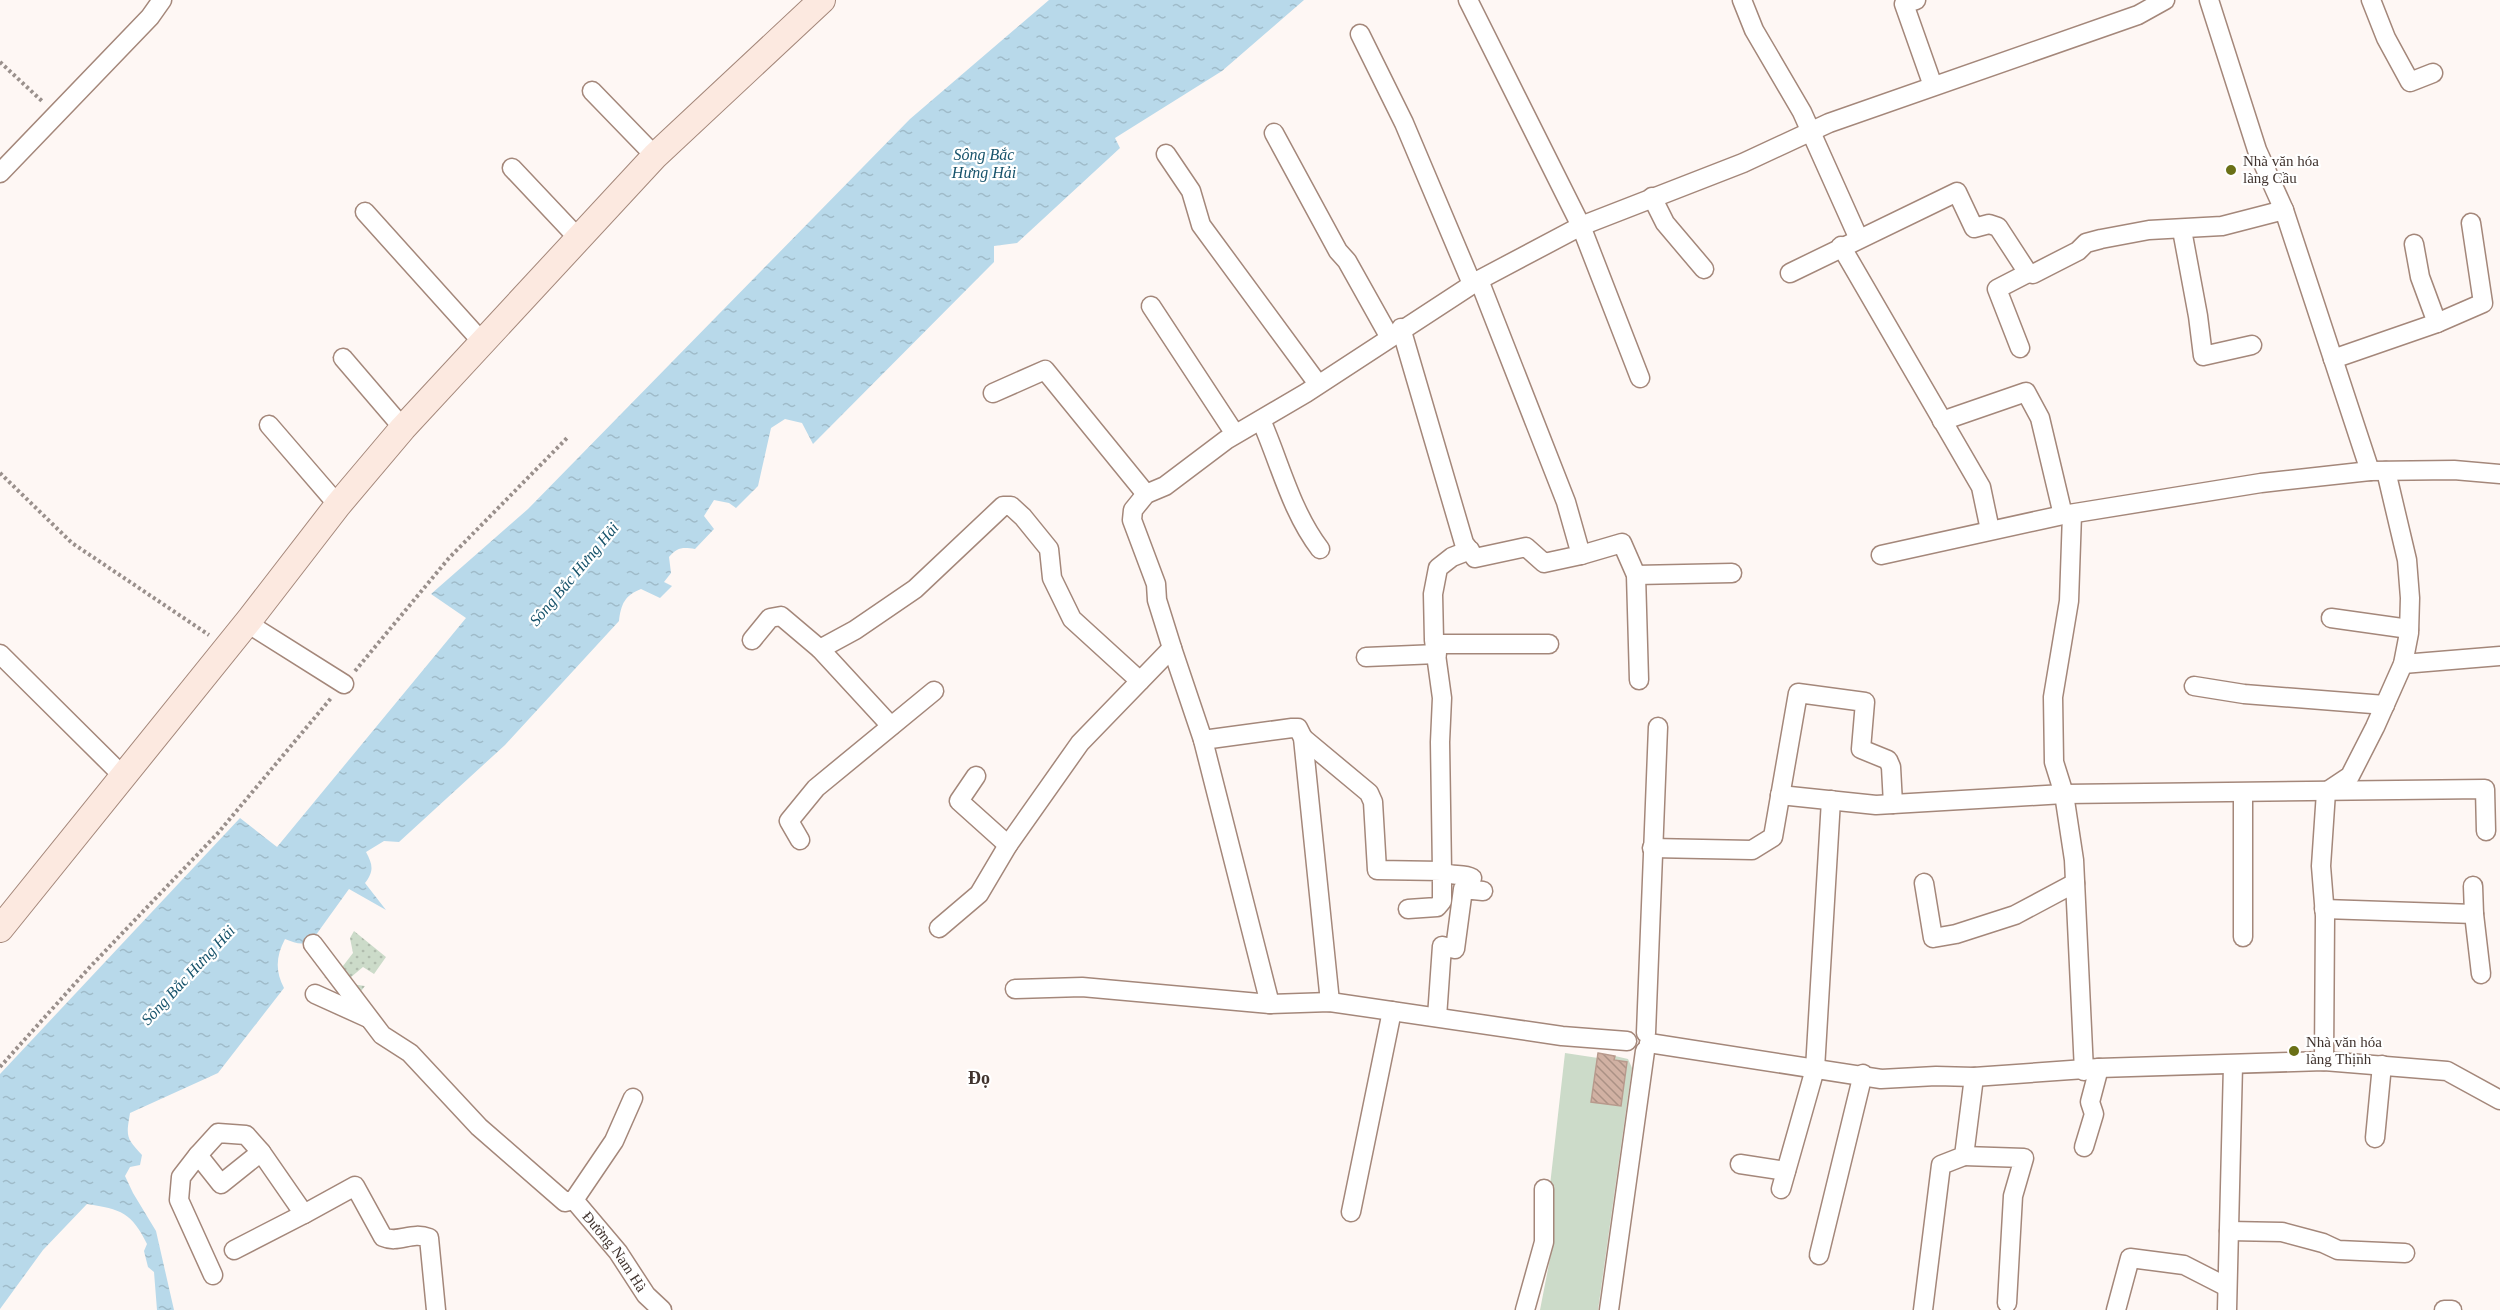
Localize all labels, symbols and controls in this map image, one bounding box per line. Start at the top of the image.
water label: Sông Bắc Hưng Hải [951,146,1016,182]
place label: Nhà văn hóa làng Cầu [2243,153,2319,186]
marker: Nhà văn hóa làng Cầu [2224,163,2238,177]
water label: Sông Bắc Hưng Hải [526,519,623,630]
water label: Sông Bắc Hưng Hải [138,922,239,1029]
place label: Nhà văn hóa làng Thịnh [2306,1034,2382,1067]
marker: Nhà văn hóa làng Thịnh [2287,1044,2301,1058]
district label: Đọ [968,1068,990,1088]
street label: Đường Nam Hà [579,1208,650,1295]

